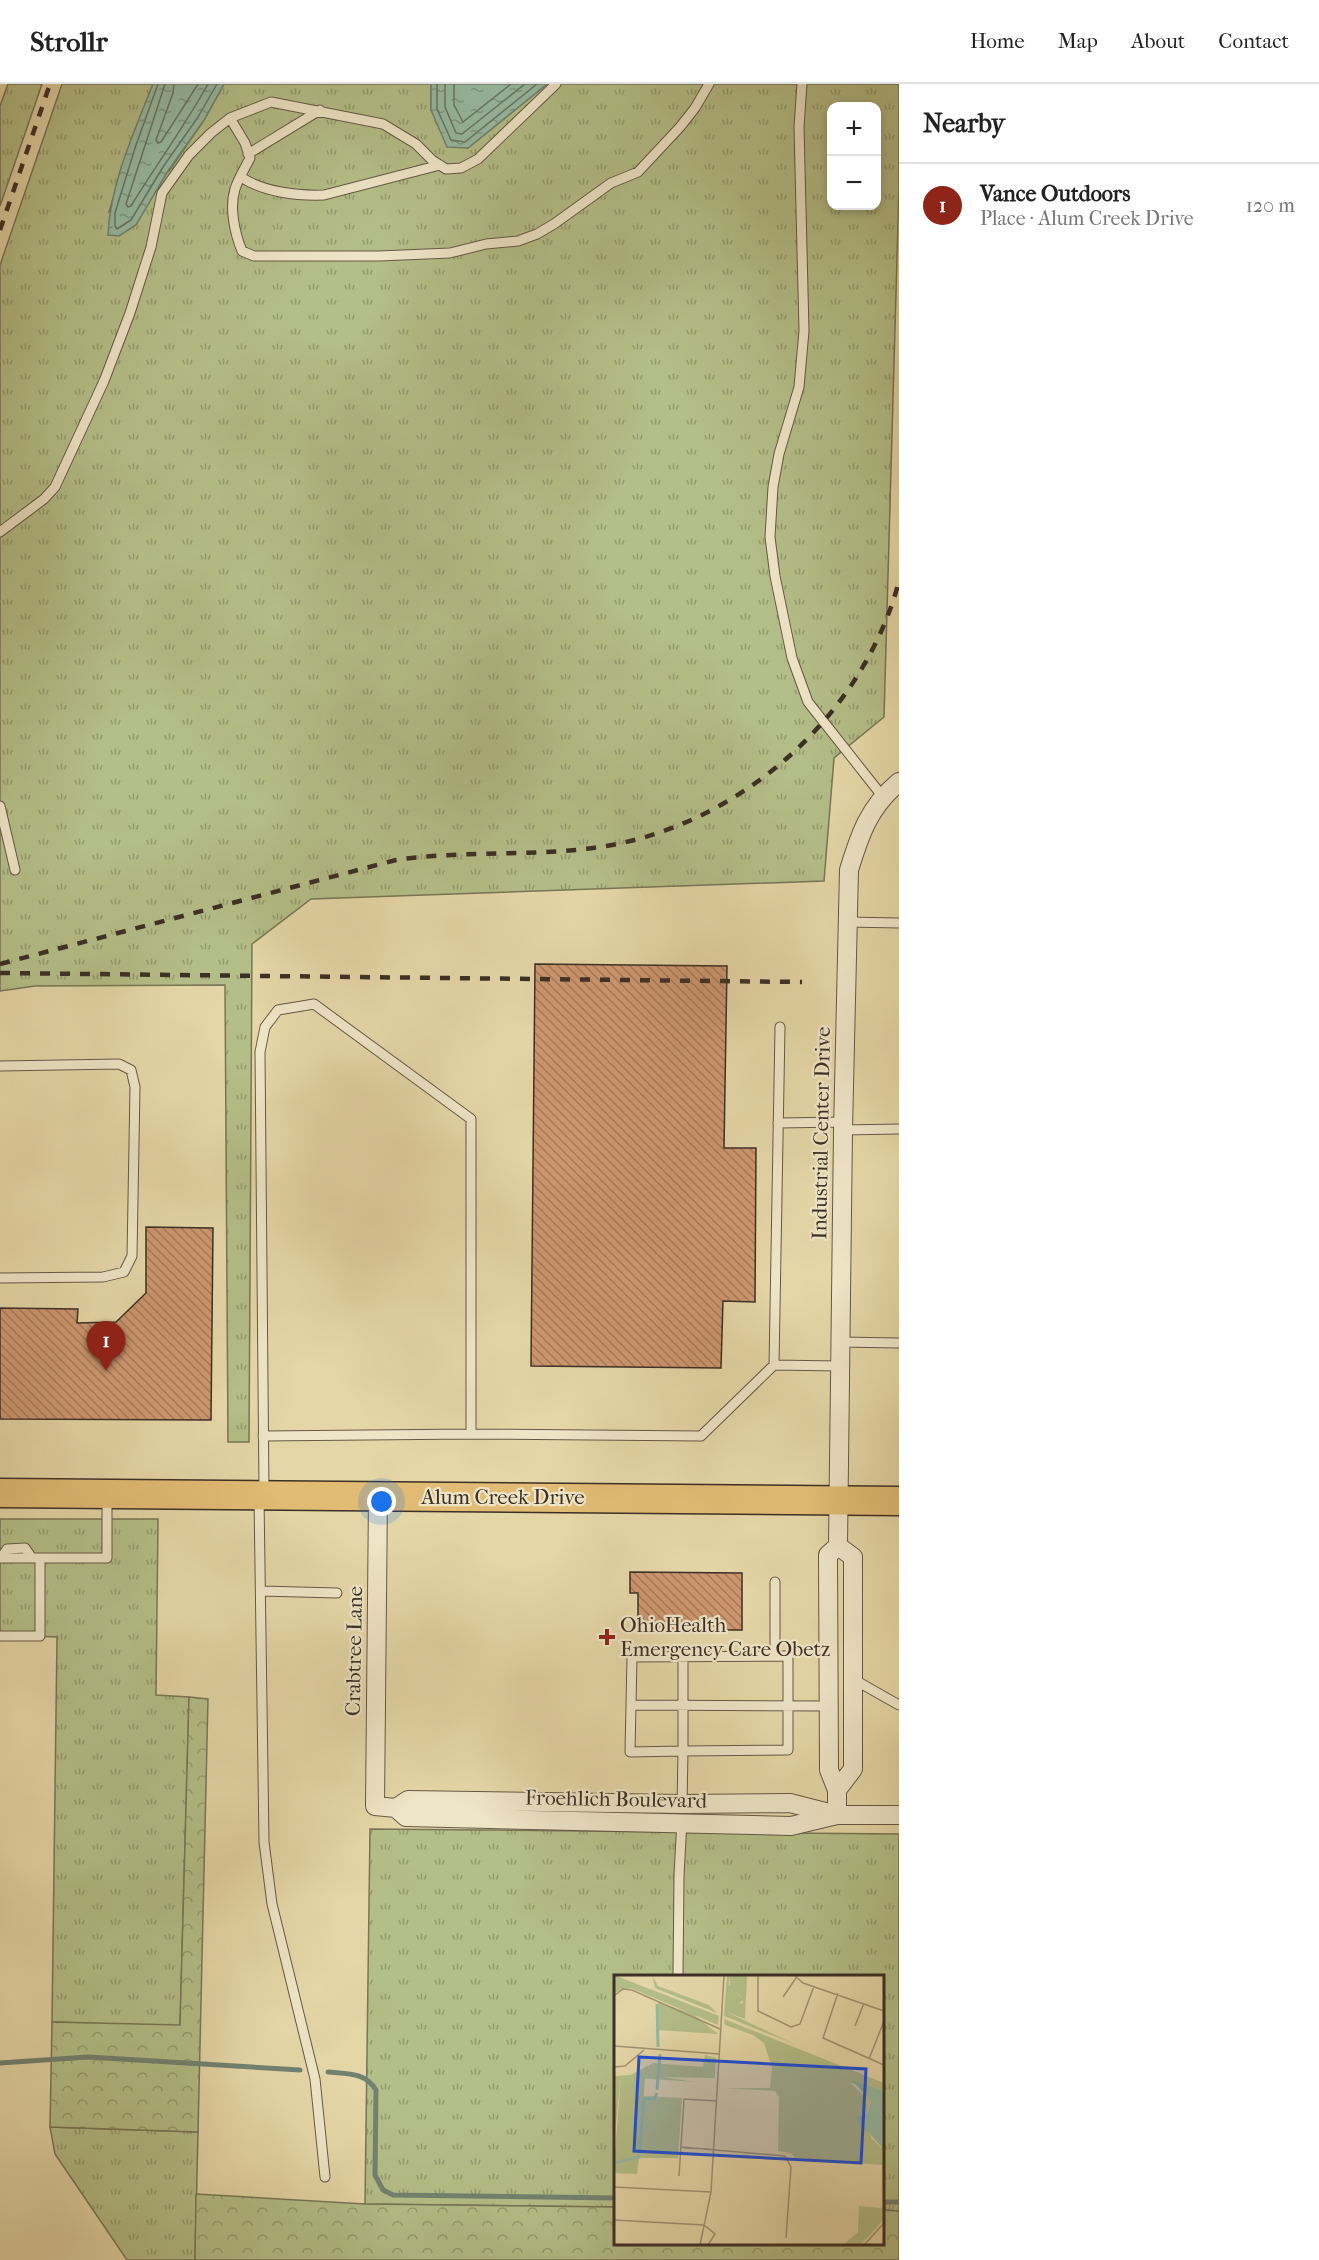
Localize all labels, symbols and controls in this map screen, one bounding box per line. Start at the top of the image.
text: Strollr [30,25,108,58]
text: Home [970,29,1025,53]
text: Map [1058,29,1098,53]
text: About [1131,29,1185,53]
text: Contact [1218,29,1289,53]
map controls [827,102,881,210]
button: + [827,102,881,156]
text: Nearby [923,108,1005,139]
button: − [827,156,881,210]
text: Vance Outdoors [980,181,1130,207]
text: 1 [939,194,946,217]
text: 120 m [1246,194,1295,217]
text: Place · Alum Creek Drive [980,207,1194,230]
street label: Industrial Center Drive [807,1026,835,1240]
pin: 1 [86,1322,126,1371]
street label: Alum Creek Drive [420,1485,585,1509]
your location [367,1487,396,1516]
street label: Crabtree Lane [341,1586,367,1716]
place label: OhioHealth Emergency Care Obetz [620,1613,830,1661]
marker: OhioHealth Emergency Care Obetz [598,1628,616,1646]
street label: Froehlich Boulevard [525,1785,708,1813]
inset map [614,1975,884,2245]

